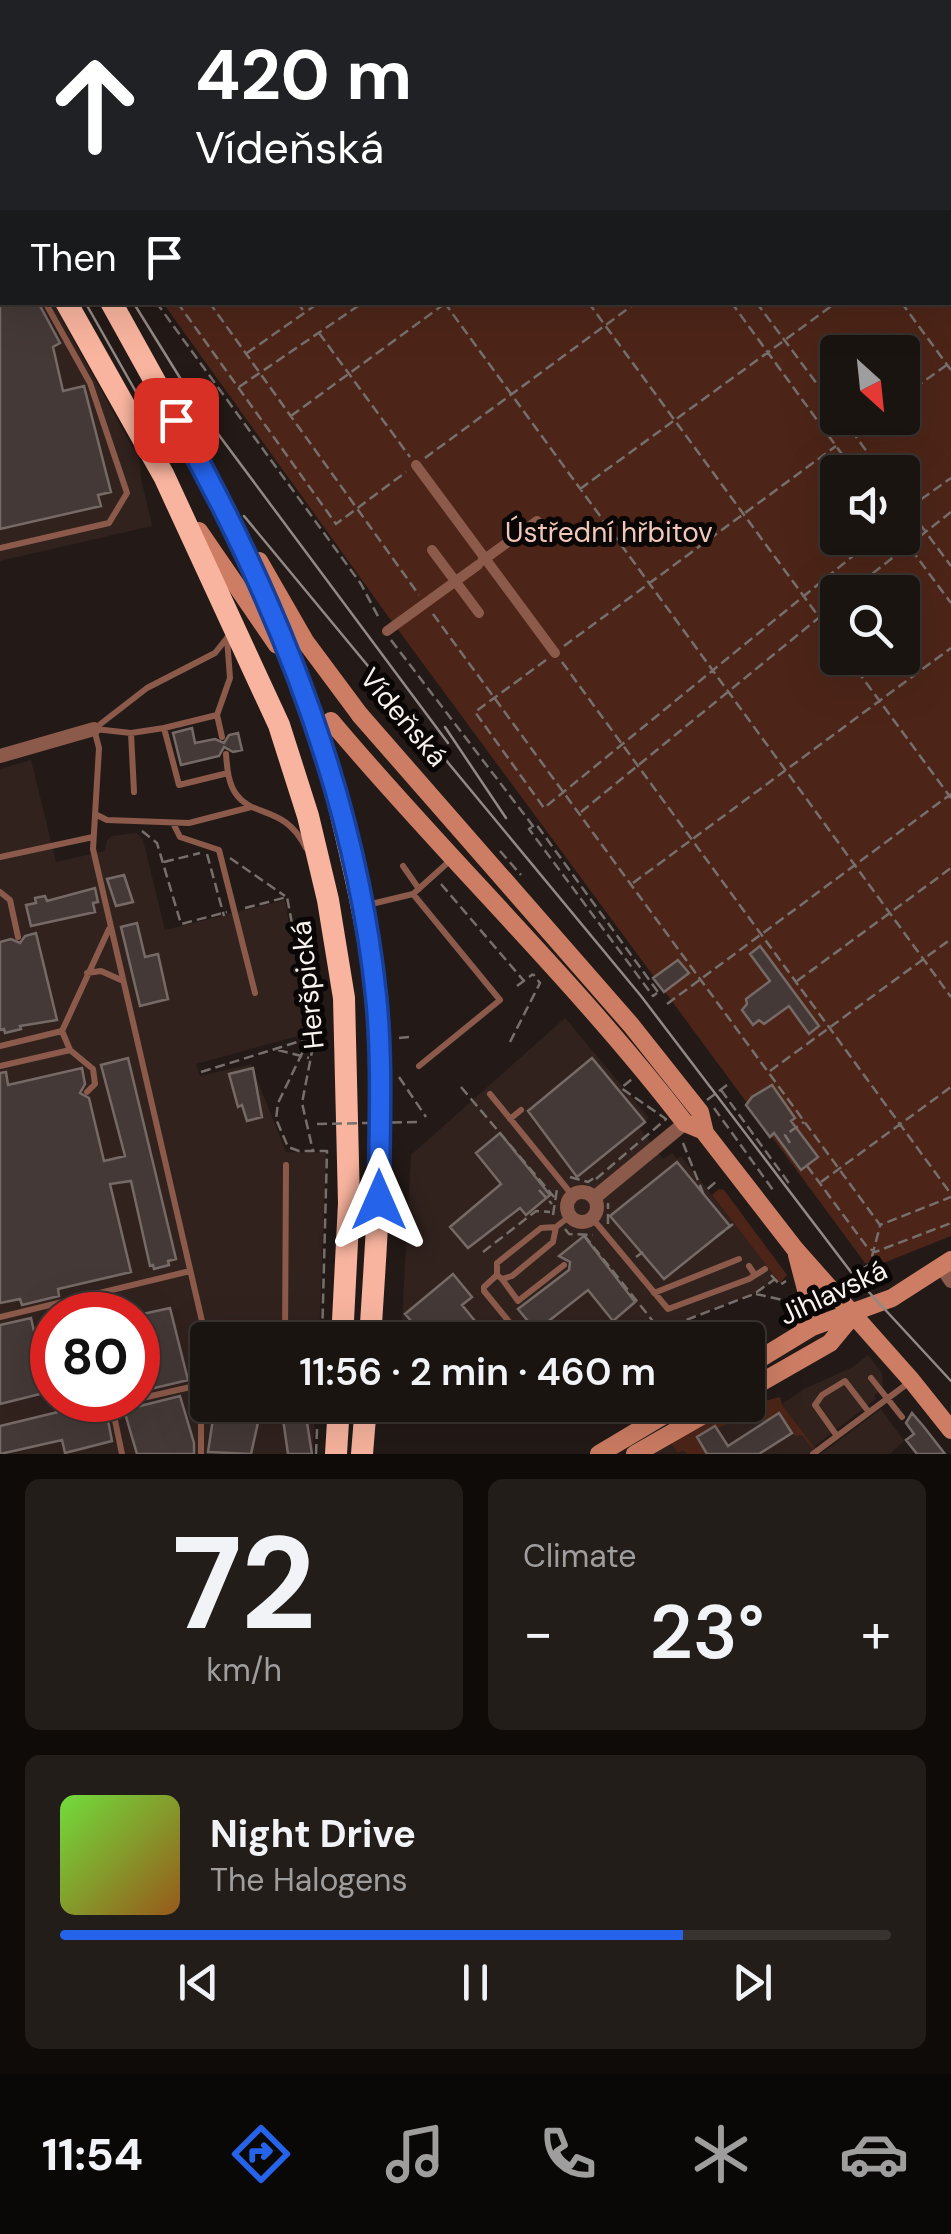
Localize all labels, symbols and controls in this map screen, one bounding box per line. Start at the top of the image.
text: 420 m [195,30,412,121]
icon: ahead [30,40,160,170]
text: Vídeňská [195,118,384,177]
icon: arrive [137,230,192,285]
text: Then [30,233,117,283]
north arrow [820,335,920,435]
map controls [820,335,920,675]
pin [134,378,219,463]
icon: arrive [149,393,204,448]
button: sound [820,455,920,555]
park label: Ústřední hřbitov [505,514,713,551]
button: search [820,575,920,675]
street label: Vídeňská [352,660,456,774]
street label: Heršpická [282,919,333,1051]
position arrow [327,1148,431,1252]
street label: Jihlavská [773,1251,893,1334]
speed limit sign: 80 [30,1292,160,1422]
text: 11:56 · 2 min · 460 m [299,1347,656,1397]
text: 72 [172,1499,316,1668]
text: Climate [523,1535,637,1577]
text: 23° [650,1584,764,1681]
text: − [523,1597,553,1669]
text: + [861,1597,891,1669]
text: km/h [206,1649,282,1691]
text: Night Drive [210,1809,416,1859]
text: The Halogens [210,1859,408,1901]
icon: previous [171,1955,226,2010]
icon: pause [448,1955,503,2010]
icon: next [725,1955,780,2010]
icon: directions [226,2119,296,2189]
icon: music [380,2119,450,2189]
icon: phone [533,2119,603,2189]
icon: climate [686,2119,756,2189]
icon: car [839,2119,909,2189]
text: 11:54 [42,2125,143,2184]

